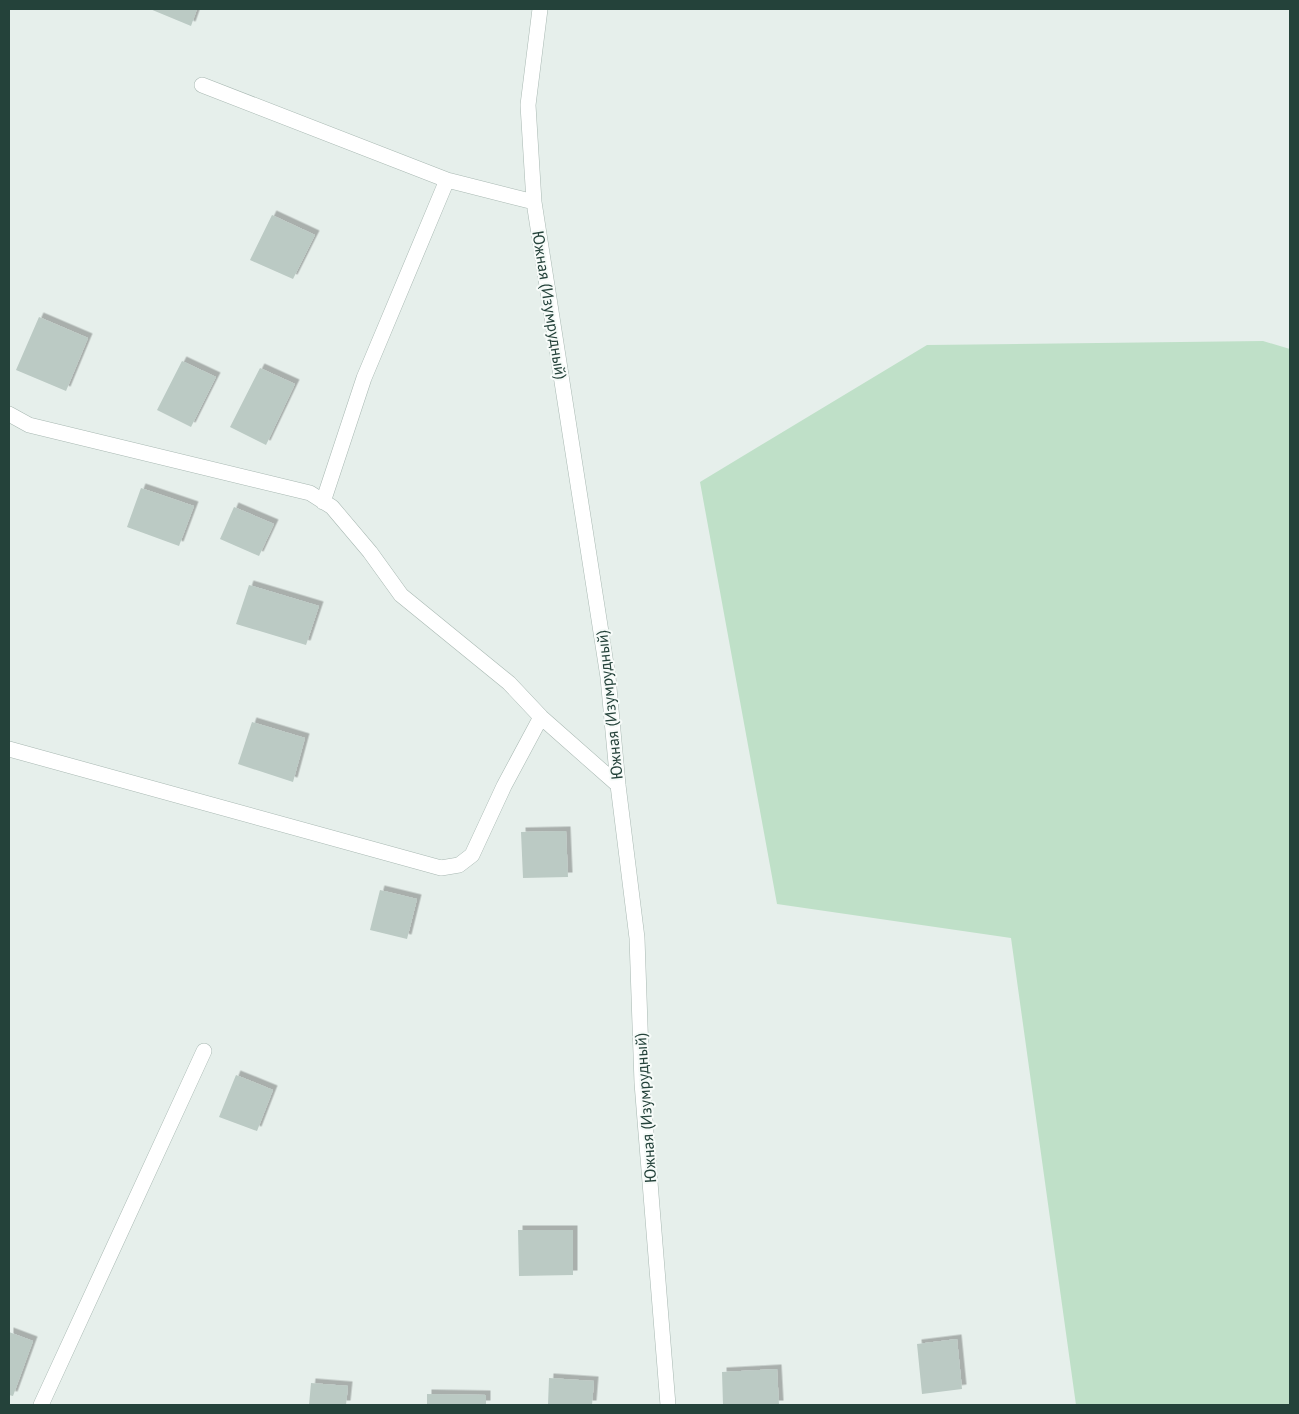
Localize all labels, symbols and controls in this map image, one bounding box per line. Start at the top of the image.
street label: Южная (Изумрудный) [528,229,572,381]
street label: Южная (Изумрудный) [591,629,627,781]
street label: Южная (Изумрудный) [630,1032,660,1184]

